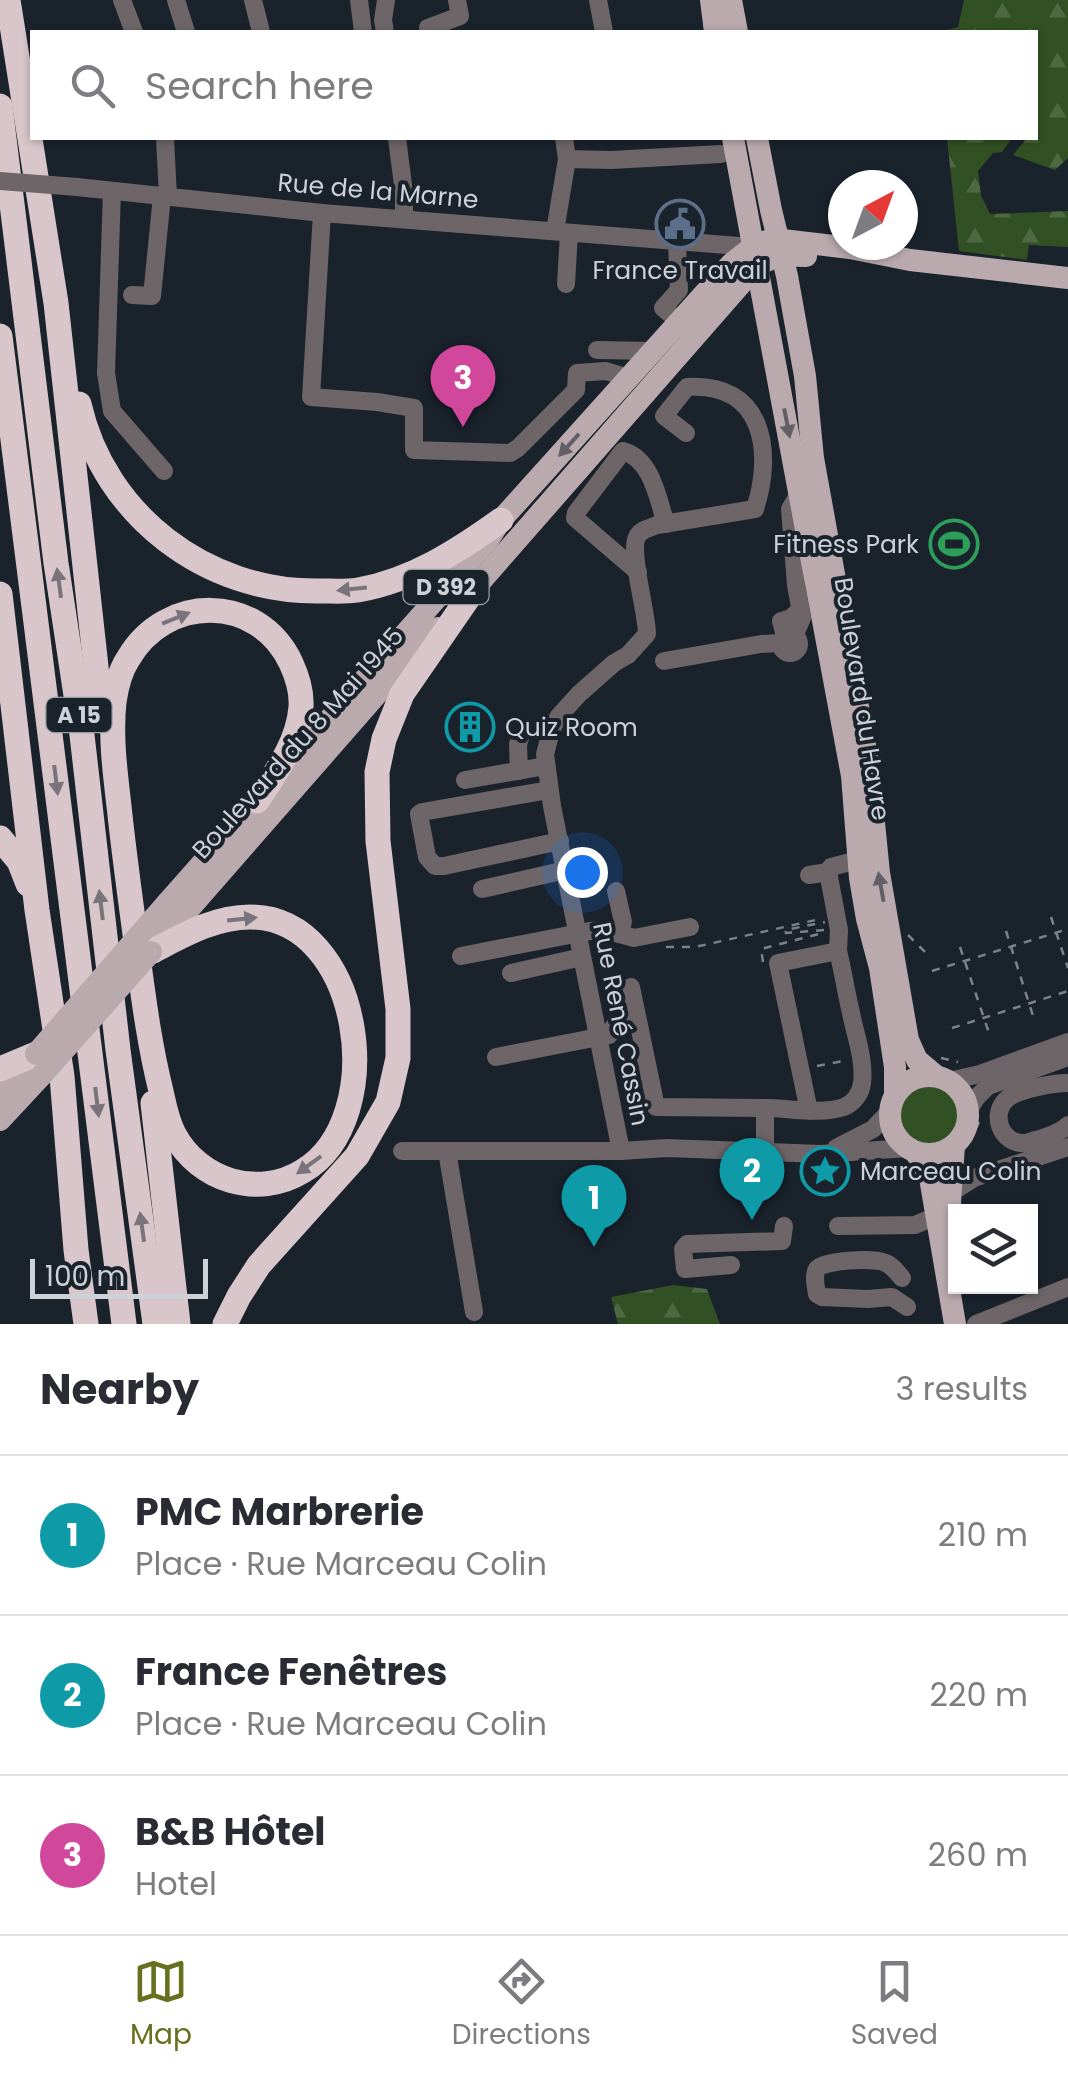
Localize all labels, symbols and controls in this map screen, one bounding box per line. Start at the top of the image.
search box [30,30,1038,140]
icon: search [65,58,120,113]
text: Search here [145,59,374,112]
street label: Rue de la Marne [276,165,480,217]
north arrow [828,170,918,260]
public building icon: France Travail [654,198,706,250]
place label: France Travail [592,253,768,288]
pin: 3 [430,344,496,427]
one-way arrow [779,407,795,438]
one-way arrow [558,433,581,457]
sports icon: Fitness Park [928,518,980,570]
place label: Fitness Park [773,527,919,562]
one-way arrow [51,566,67,598]
road number: D 392 [404,570,488,604]
street label: Boulevard du Havre [826,575,898,823]
one-way arrow [335,581,367,597]
one-way arrow [161,610,191,626]
street label: Boulevard du 8 Mai 1945 [184,619,412,867]
road number: A 15 [46,698,112,732]
building icon: Quiz Room [444,701,496,753]
place label: Quiz Room [505,710,638,745]
one-way arrow [49,765,65,796]
your location [557,847,608,898]
one-way arrow [873,871,888,902]
one-way arrow [93,889,109,920]
one-way arrow [227,911,258,927]
street label: Rue René Cassin [584,919,658,1129]
one-way arrow [89,1087,105,1119]
pin: 2 [720,1138,784,1220]
place icon: Marceau Colin [799,1145,851,1197]
place label: Marceau Colin [860,1154,1042,1189]
one-way arrow [296,1155,322,1175]
pin: 1 [562,1164,626,1247]
map controls [948,1204,1038,1294]
button: layers [948,1204,1038,1294]
one-way arrow [134,1211,150,1243]
scale bar [30,1254,208,1298]
text: 100 m [45,1257,125,1296]
text: Nearby [40,1360,199,1419]
text: 3 results [895,1366,1028,1411]
text: PMC Marbrerie [135,1485,424,1538]
text: 1 [66,1512,79,1557]
text: 210 m [938,1512,1028,1557]
text: Place · Rue Marceau Colin [135,1541,547,1586]
text: France Fenêtres [135,1645,447,1698]
text: 2 [63,1672,82,1717]
text: 220 m [930,1672,1028,1717]
text: Place · Rue Marceau Colin [135,1701,547,1746]
text: B&B Hôtel [135,1805,326,1858]
text: 3 [63,1832,82,1877]
text: 260 m [928,1832,1028,1877]
text: Hotel [135,1861,217,1906]
tab: Map [130,1954,192,2056]
tab: Directions [452,1954,591,2056]
tab: Saved [851,1954,938,2056]

